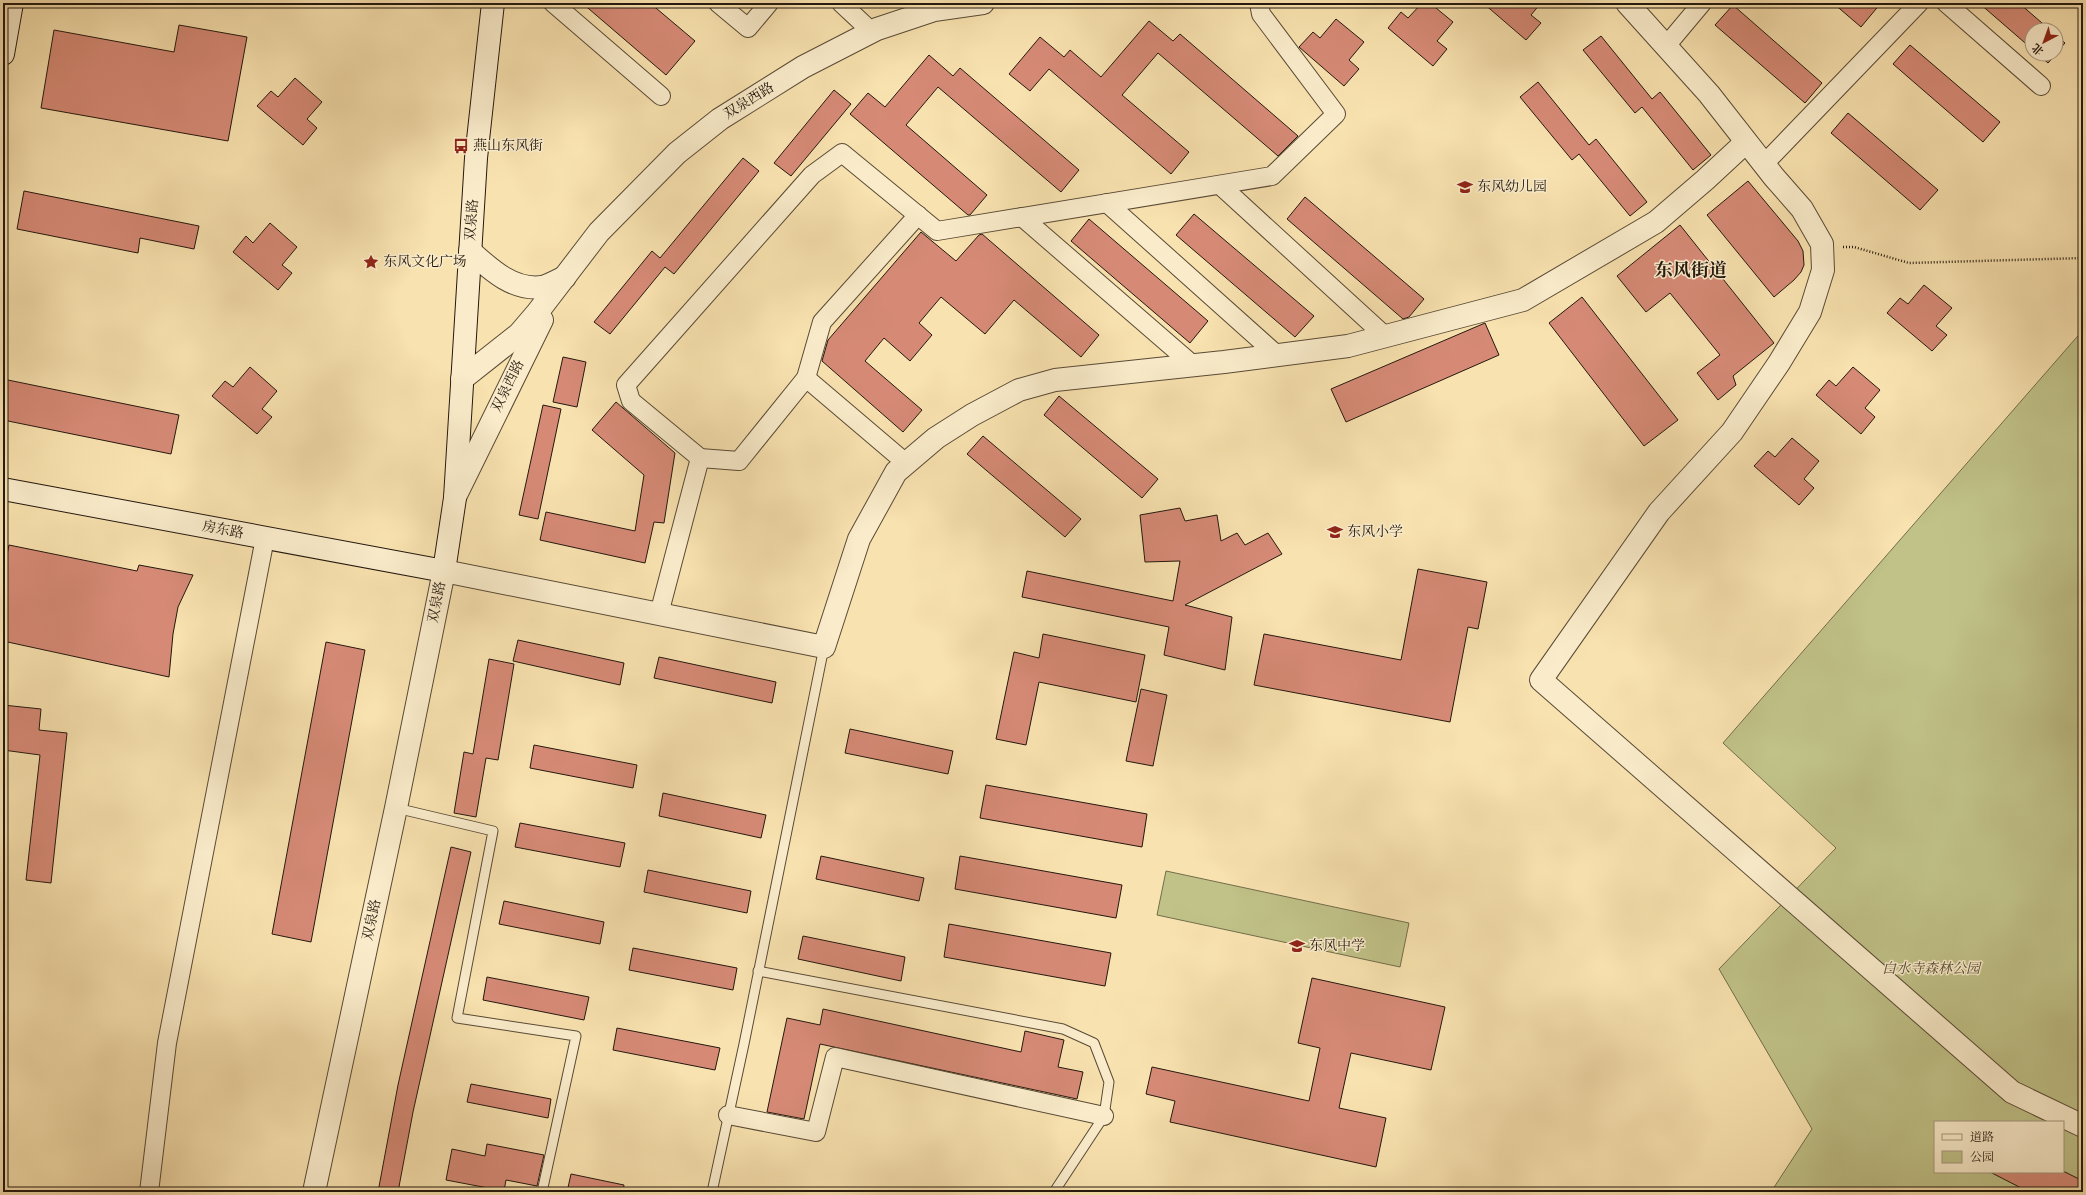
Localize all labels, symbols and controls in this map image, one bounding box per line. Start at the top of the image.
north arrow [2024,22,2064,62]
text: 北 [2030,41,2046,57]
street label: 双泉西路 [721,79,776,122]
bus stop icon: 燕山东风街 [452,137,470,155]
place label: 燕山东风街 [473,138,543,153]
school or university icon: 东风幼儿园 [1456,178,1474,196]
place label: 东风幼儿园 [1477,179,1547,194]
street label: 双泉路 [463,198,480,241]
place icon: 东风文化广场 [362,253,380,271]
place label: 东风文化广场 [383,254,467,269]
district label: 东风街道 [1655,260,1727,280]
street label: 双泉西路 [489,357,527,414]
street label: 房东路 [201,518,245,541]
school or university icon: 东风小学 [1326,523,1344,541]
place label: 东风小学 [1347,524,1403,539]
street label: 双泉路 [425,580,448,624]
street label: 双泉路 [360,898,383,942]
school or university icon: 东风中学 [1288,937,1306,955]
place label: 东风中学 [1309,938,1365,953]
park label: 白水寺森林公园 [1882,961,1982,976]
legend [1934,1121,2064,1173]
text: 道路 [1970,1130,1994,1144]
text: 公园 [1970,1151,1994,1164]

